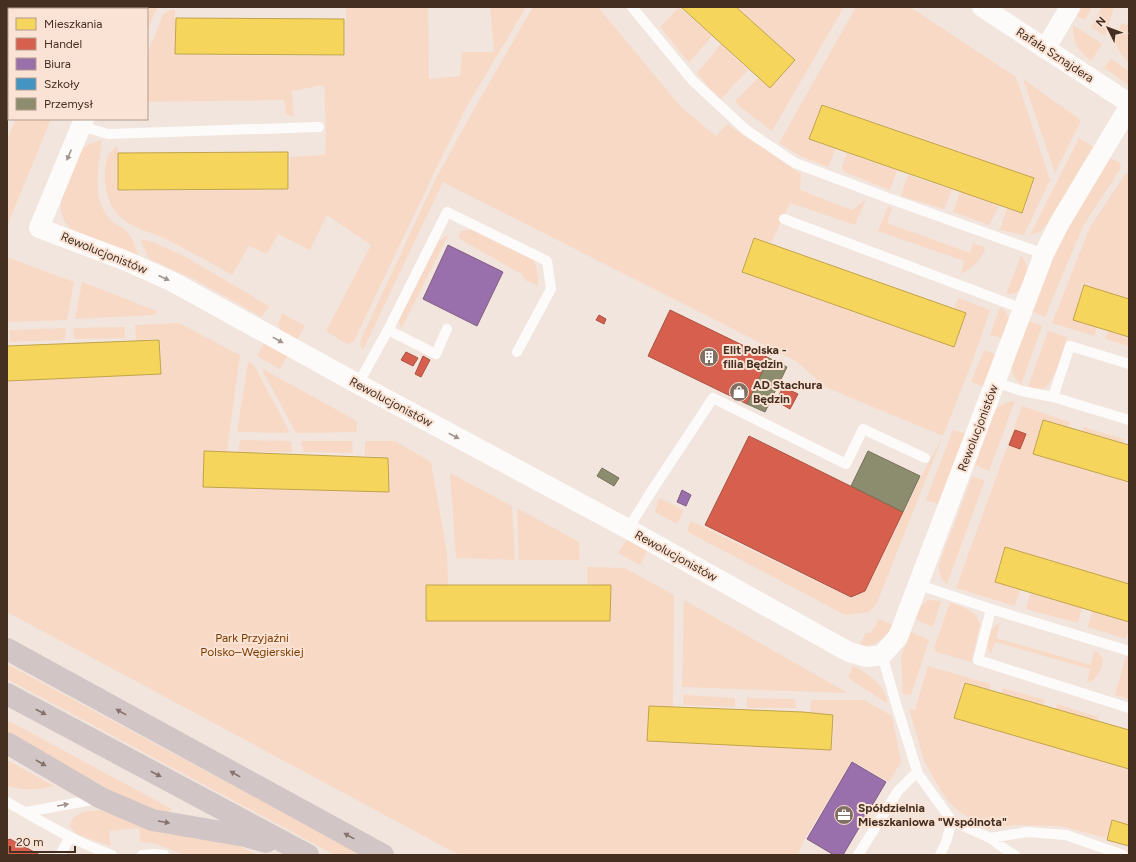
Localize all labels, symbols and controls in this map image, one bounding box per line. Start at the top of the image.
legend [8,8,148,120]
north arrow [1088,8,1128,48]
text: N [1093,14,1109,29]
text: Mieszkania [44,17,102,31]
street label: Rafała Sznajdera [1014,25,1096,85]
text: Handel [44,37,82,51]
text: Biura [44,57,71,71]
text: Szkoły [44,77,80,91]
text: Przemysł [44,97,93,111]
one-way arrow [66,149,72,161]
street label: Rewolucjonistów [59,229,150,277]
one-way arrow [158,275,170,281]
one-way arrow [273,336,284,343]
place label: Elit Polska - filia Będzin [723,343,787,371]
building icon: Elit Polska - filia Będzin [698,346,720,368]
street label: Rewolucjonistów [347,374,435,430]
place label: AD Stachura Będzin [753,378,822,406]
shop icon: AD Stachura Będzin [728,381,750,403]
street label: Rewolucjonistów [955,382,1001,473]
one-way arrow [448,433,460,439]
street label: Rewolucjonistów [632,528,720,585]
park label: Park Przyjaźni Polsko–Węgierskiej [200,631,304,659]
one-way arrow [115,708,127,715]
one-way arrow [36,709,47,716]
one-way arrow [36,759,46,767]
one-way arrow [150,770,162,777]
one-way arrow [229,771,241,777]
place label: Spółdzielnia Mieszkaniowa "Wspólnota" [858,801,1007,829]
one-way arrow [57,802,70,808]
office icon: Spółdzielnia Mieszkaniowa "Wspólnota" [833,804,855,826]
one-way arrow [158,819,170,825]
scale bar [10,828,75,854]
one-way arrow [343,833,355,840]
text: 20 m [16,835,44,849]

